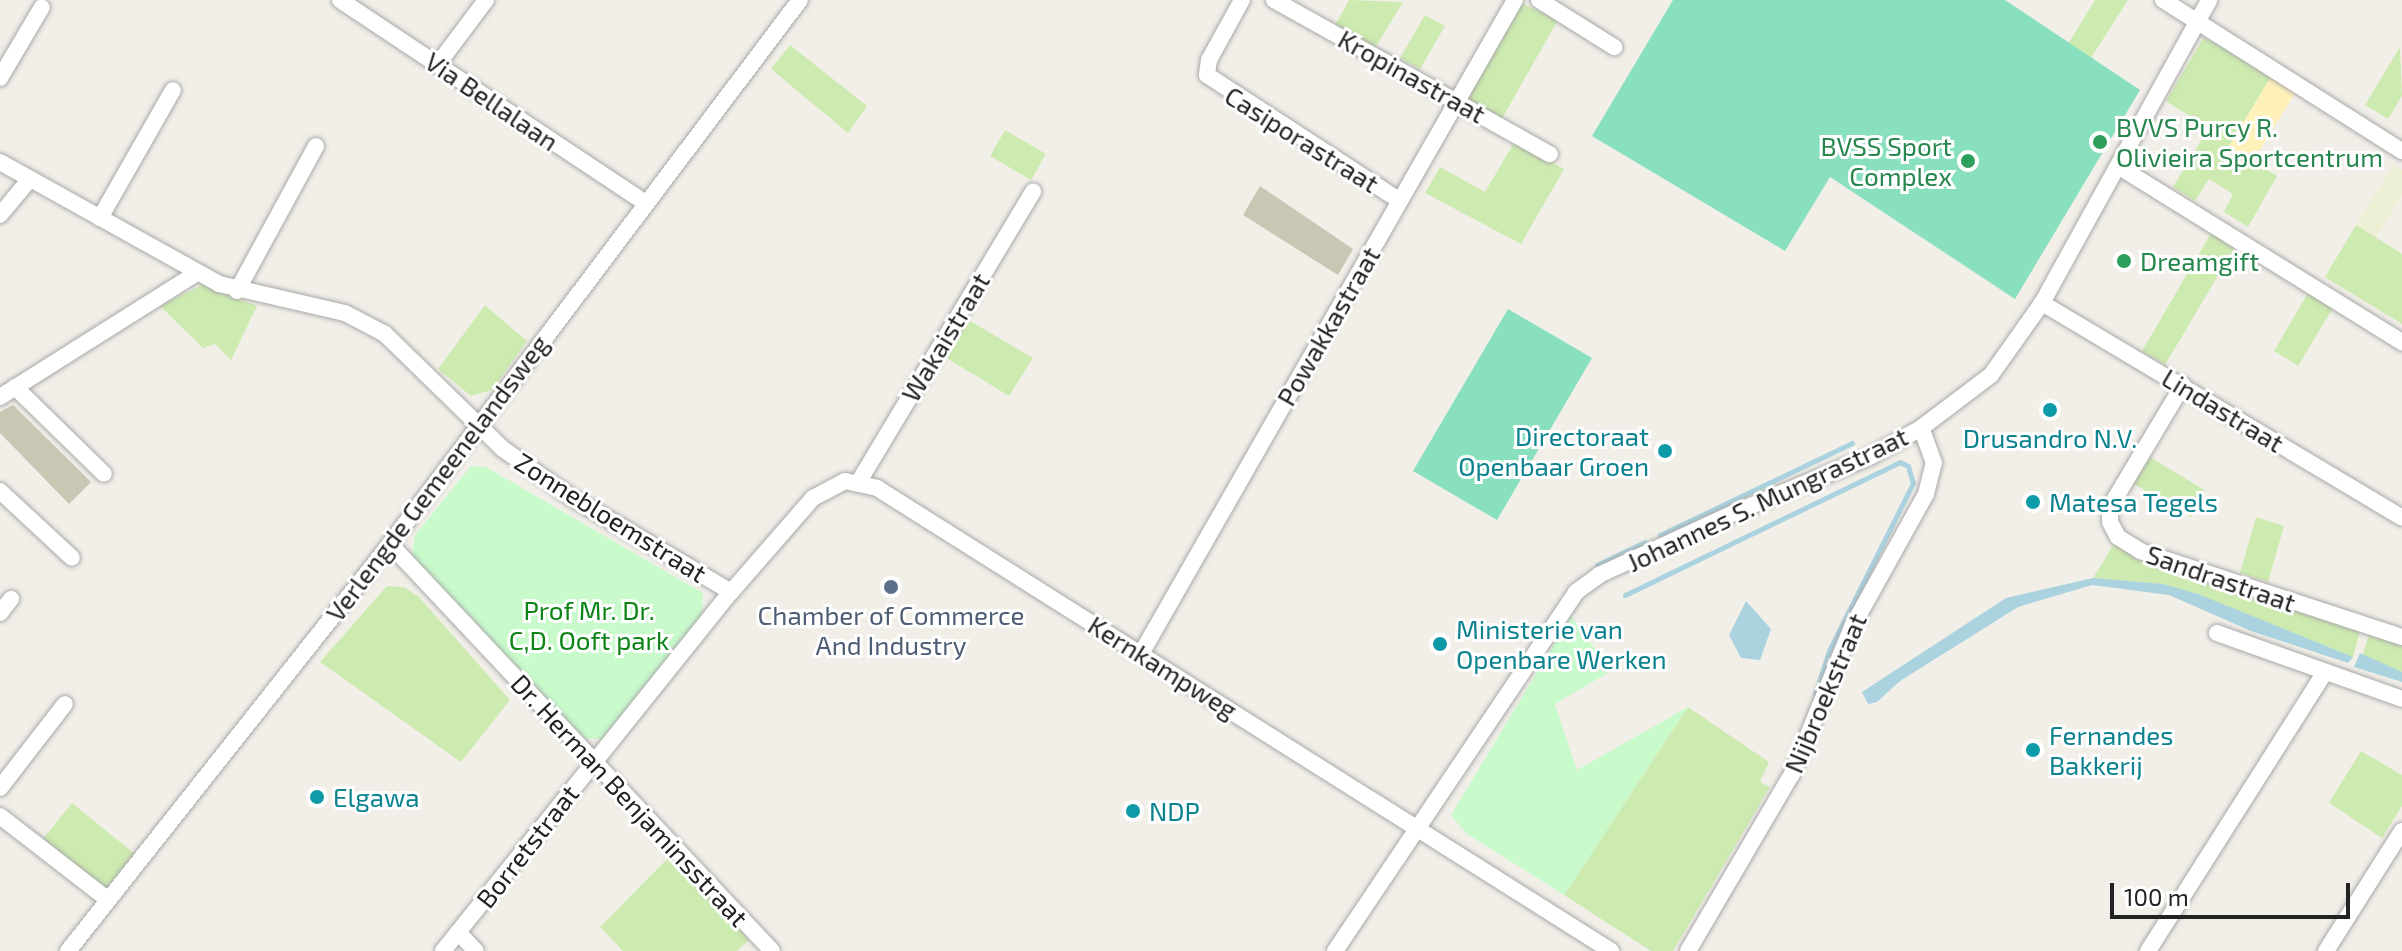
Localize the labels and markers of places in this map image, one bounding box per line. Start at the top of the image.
place label: BVVS Purcy R. Olivieira Sportcentrum [2116,111,2383,172]
place label: BVSS Sport Complex [1820,130,1952,192]
marker: BVVS Purcy R. Olivieira Sportcentrum [2091,133,2109,151]
marker: BVSS Sport Complex [1959,152,1977,170]
place label: Dreamgift [2140,245,2259,277]
marker: Dreamgift [2115,252,2133,270]
marker: Drusandro N.V. [2041,401,2059,419]
place label: Directoraat Openbaar Groen [1458,420,1649,482]
place label: Drusandro N.V. [1963,422,2137,454]
marker: Directoraat Openbaar Groen [1656,442,1674,460]
place label: Matesa Tegels [2049,486,2219,518]
marker: Matesa Tegels [2024,493,2042,511]
marker: Chamber of Commerce And Industry [882,578,900,596]
place label: Chamber of Commerce And Industry [757,599,1025,660]
place label: Ministerie van Openbare Werken [1456,613,1667,674]
marker: Ministerie van Openbare Werken [1431,635,1449,653]
place label: Fernandes Bakkerij [2049,719,2174,780]
marker: Fernandes Bakkerij [2024,741,2042,759]
place label: Elgawa [333,781,420,813]
marker: Elgawa [308,788,326,806]
place label: NDP [1149,795,1200,827]
marker: NDP [1124,802,1142,820]

